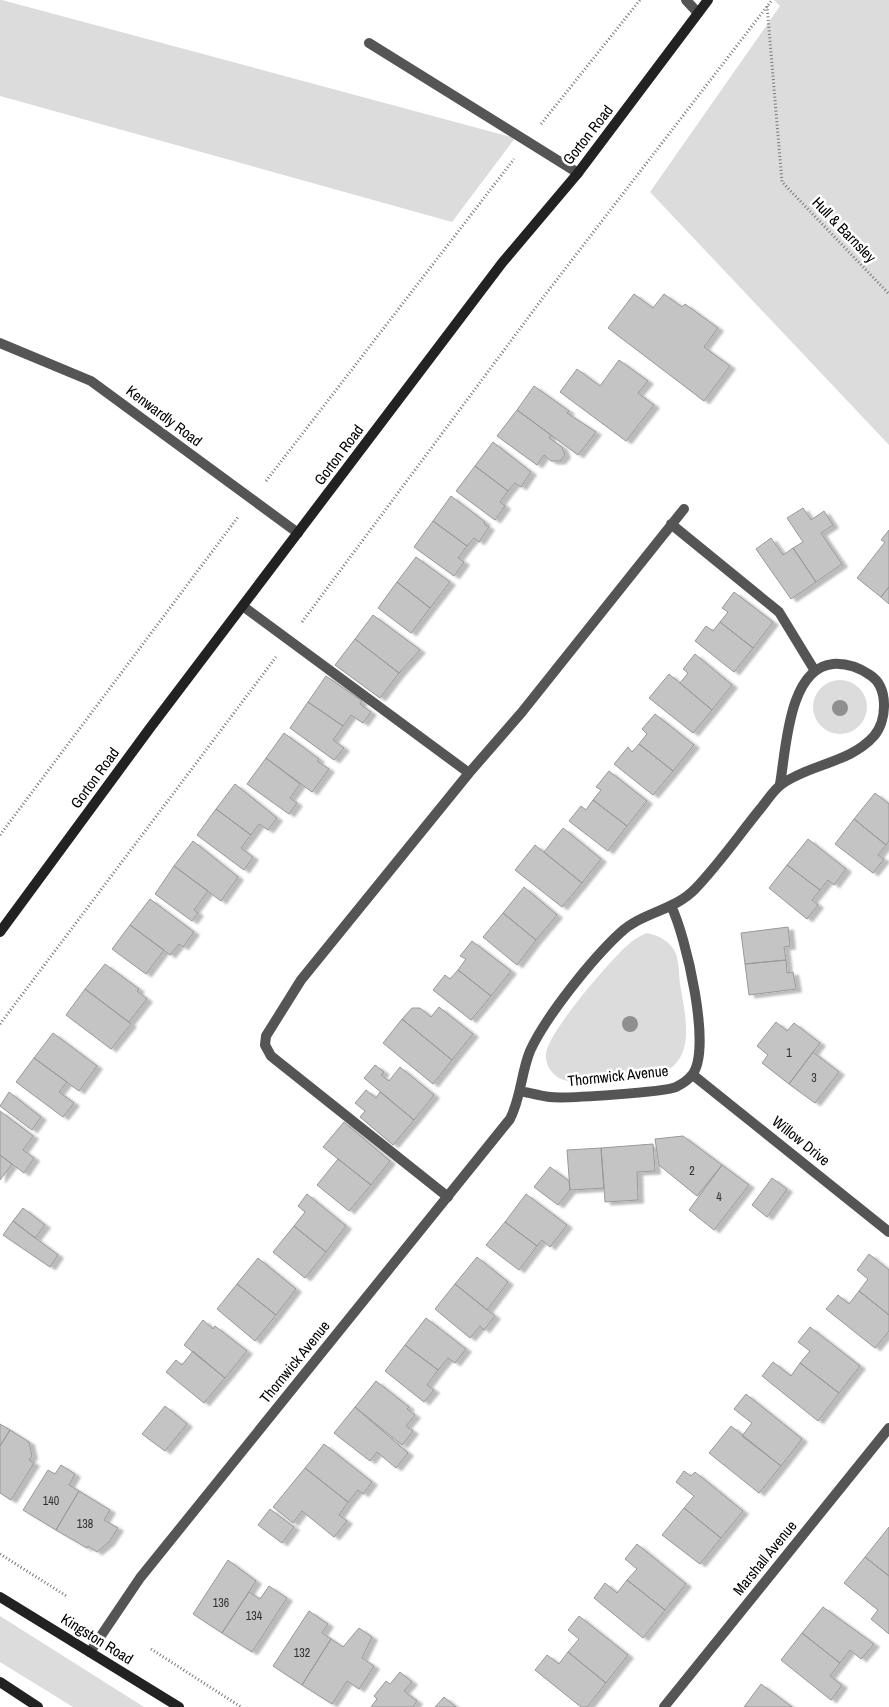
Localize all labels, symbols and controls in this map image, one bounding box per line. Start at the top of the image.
street label: Gorton Road [558,100,618,169]
street label: Hull & Barnsley [808,192,882,268]
street label: Kenwardly Road [122,380,207,451]
street label: Gorton Road [309,420,368,489]
street label: Gorton Road [65,743,124,812]
house number: 1 [786,1045,792,1061]
street label: Thornwick Avenue [567,1060,669,1091]
house number: 3 [811,1070,817,1086]
street label: Willow Drive [768,1111,835,1171]
house number: 2 [689,1163,695,1179]
house number: 4 [716,1189,722,1205]
street label: Thornwick Avenue [255,1316,335,1408]
house number: 140 [43,1493,59,1509]
house number: 138 [77,1516,93,1532]
street label: Marshall Avenue [728,1516,801,1600]
house number: 136 [213,1595,229,1611]
street label: Kingston Road [57,1608,137,1669]
house number: 134 [246,1608,263,1624]
house number: 132 [294,1645,310,1661]

